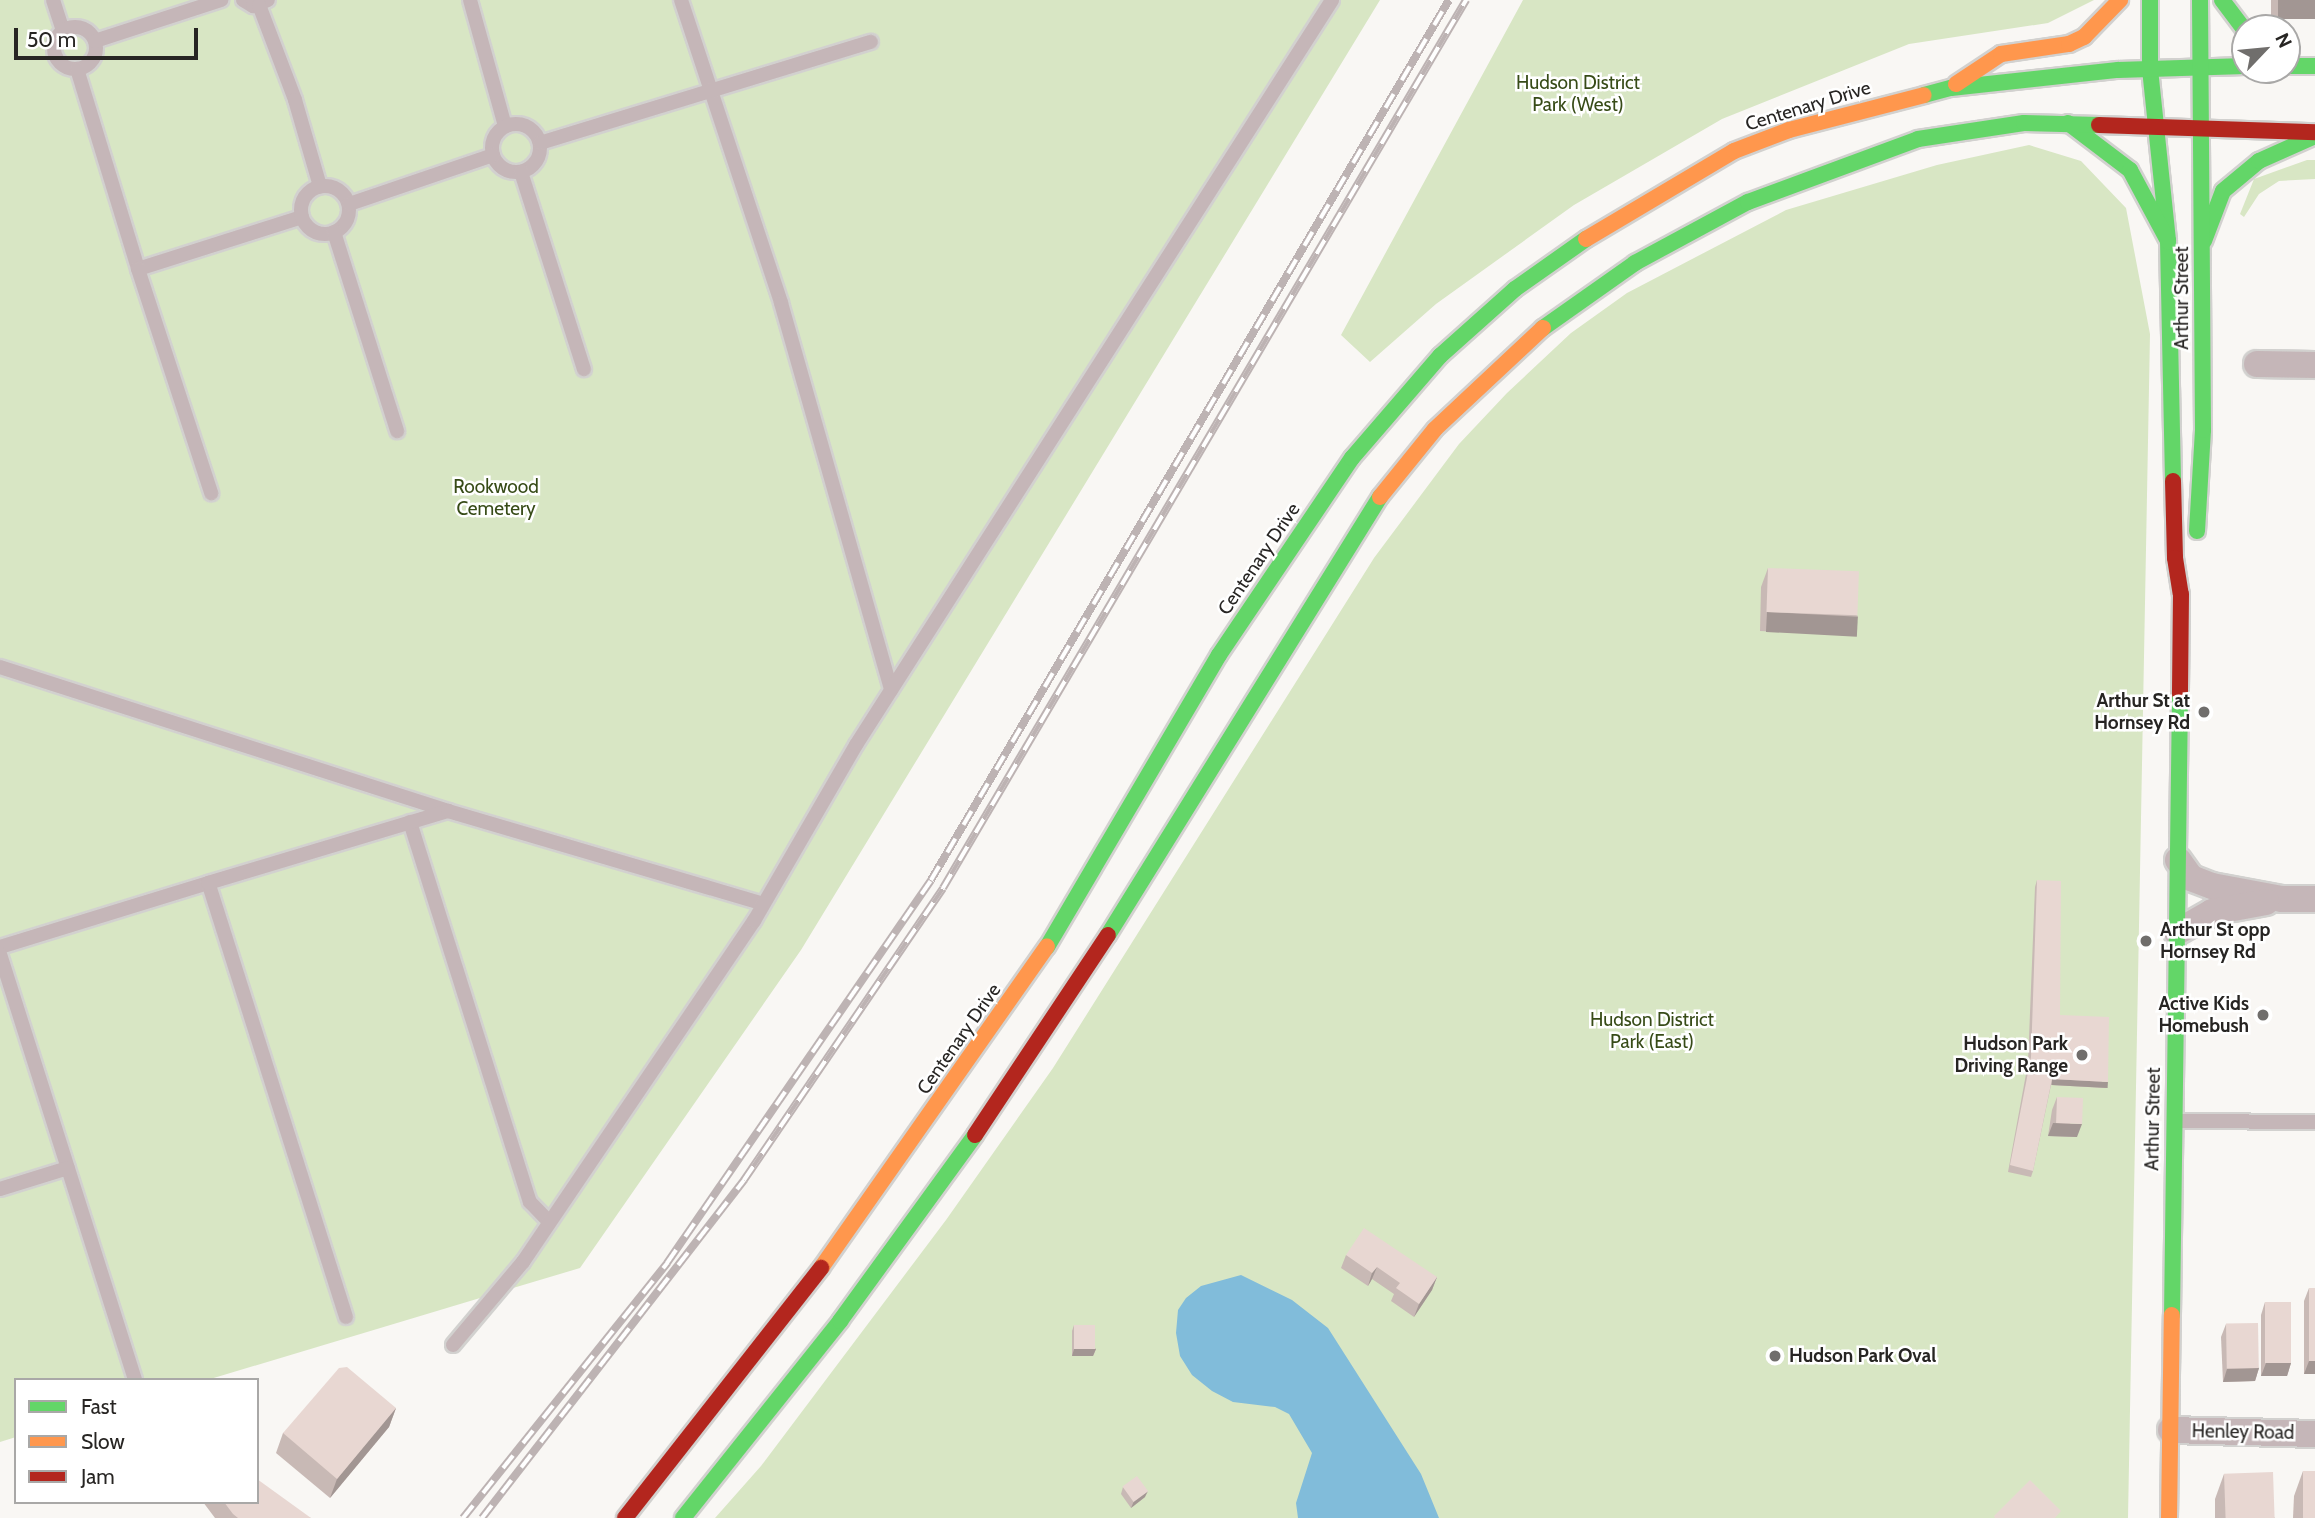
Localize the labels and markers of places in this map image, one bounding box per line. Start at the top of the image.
place label: Arthur St at Hornsey Rd [2094,690,2190,734]
marker: Arthur St at Hornsey Rd [2196,704,2212,720]
place label: Arthur St opp Hornsey Rd [2160,919,2270,963]
marker: Arthur St opp Hornsey Rd [2138,933,2154,949]
place label: Active Kids Homebush [2158,993,2249,1037]
marker: Active Kids Homebush [2255,1007,2271,1023]
place label: Hudson Park Driving Range [1954,1033,2068,1077]
marker: Hudson Park Driving Range [2074,1047,2090,1063]
place label: Hudson Park Oval [1789,1345,1936,1367]
marker: Hudson Park Oval [1767,1348,1783,1364]

